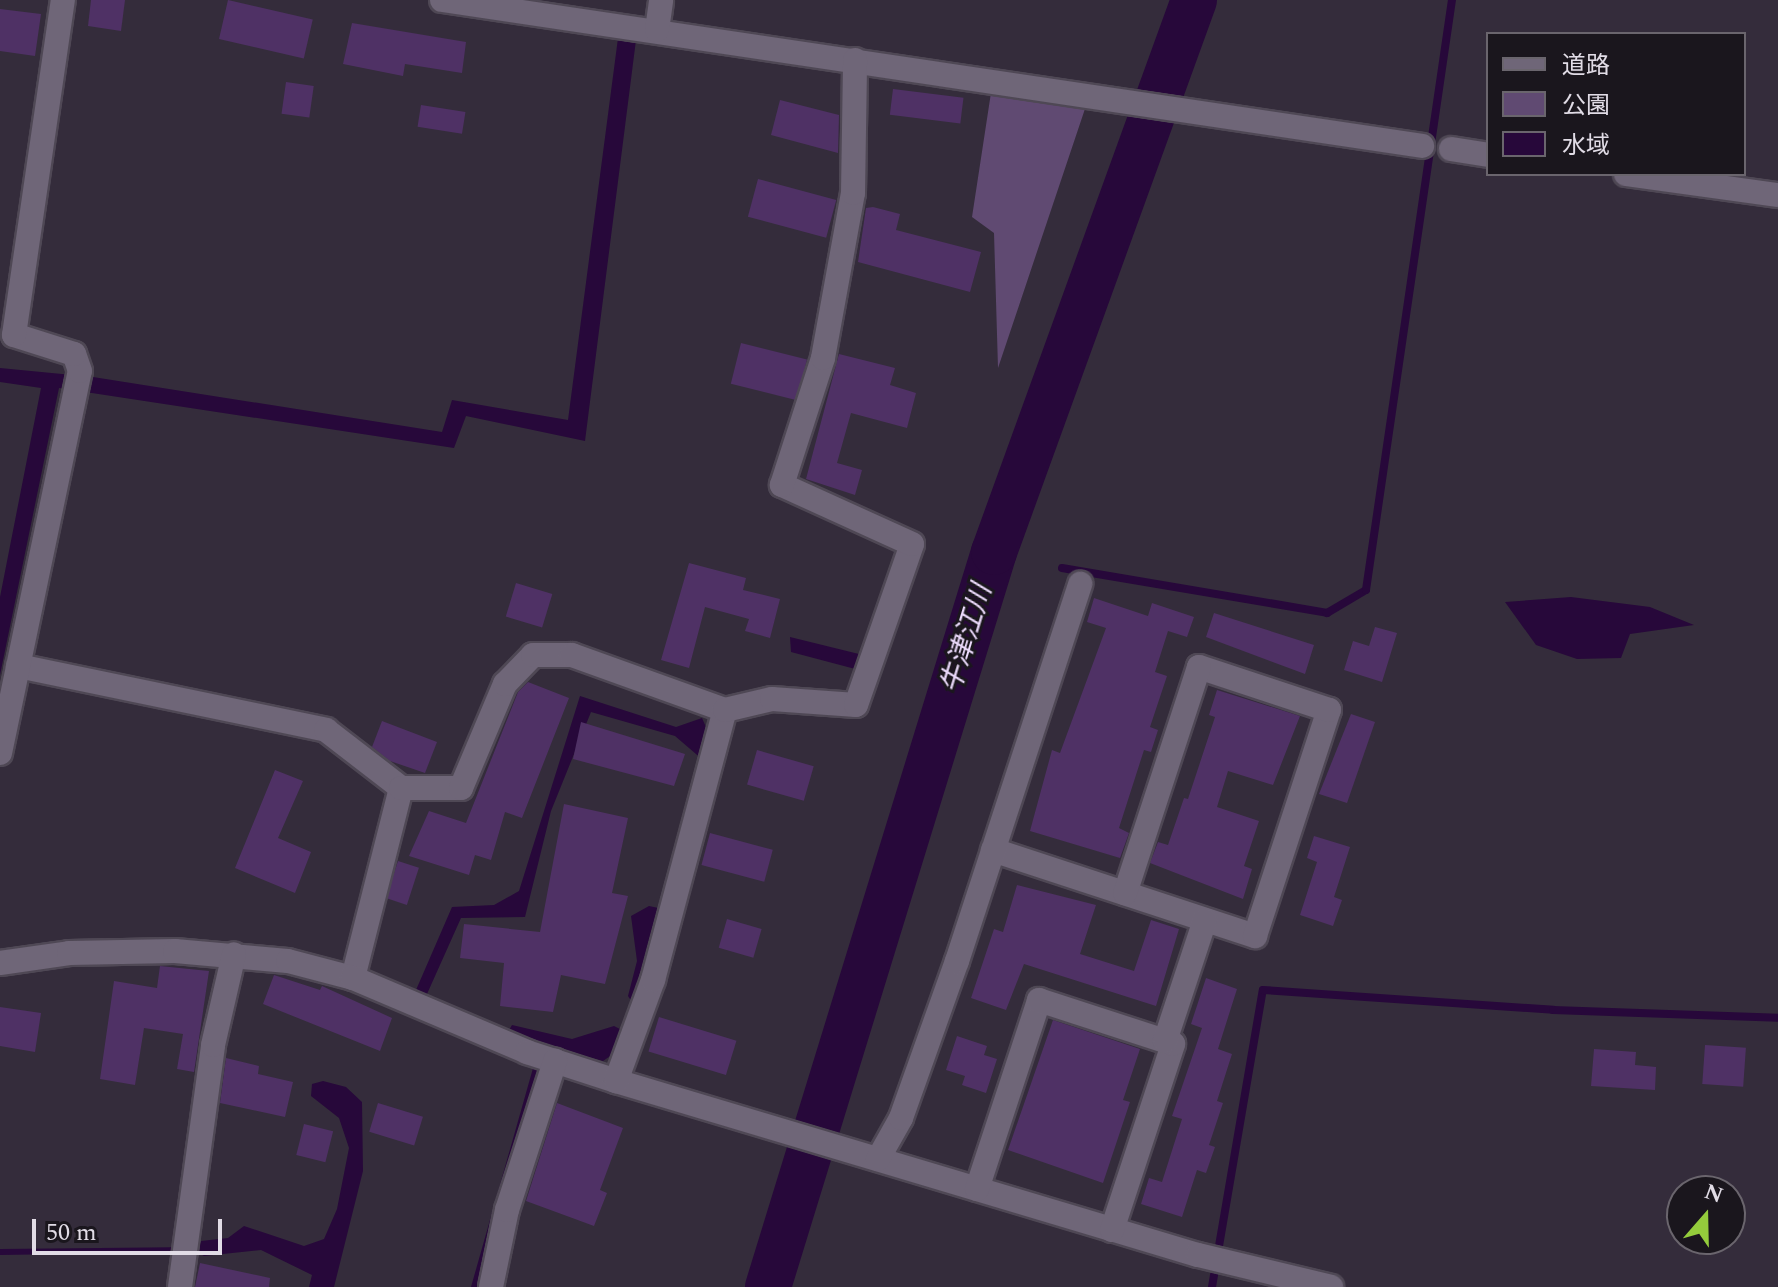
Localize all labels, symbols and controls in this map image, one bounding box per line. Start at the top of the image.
legend [1486,32,1746,176]
text: 道路 [1562,48,1610,84]
text: 公園 [1562,88,1610,124]
text: 水域 [1562,128,1610,164]
water label: 牛津江川 [935,581,999,697]
north arrow [1666,1175,1746,1255]
text: N [1700,1175,1728,1212]
scale bar [36,1203,226,1253]
text: 50 m [46,1215,97,1251]

